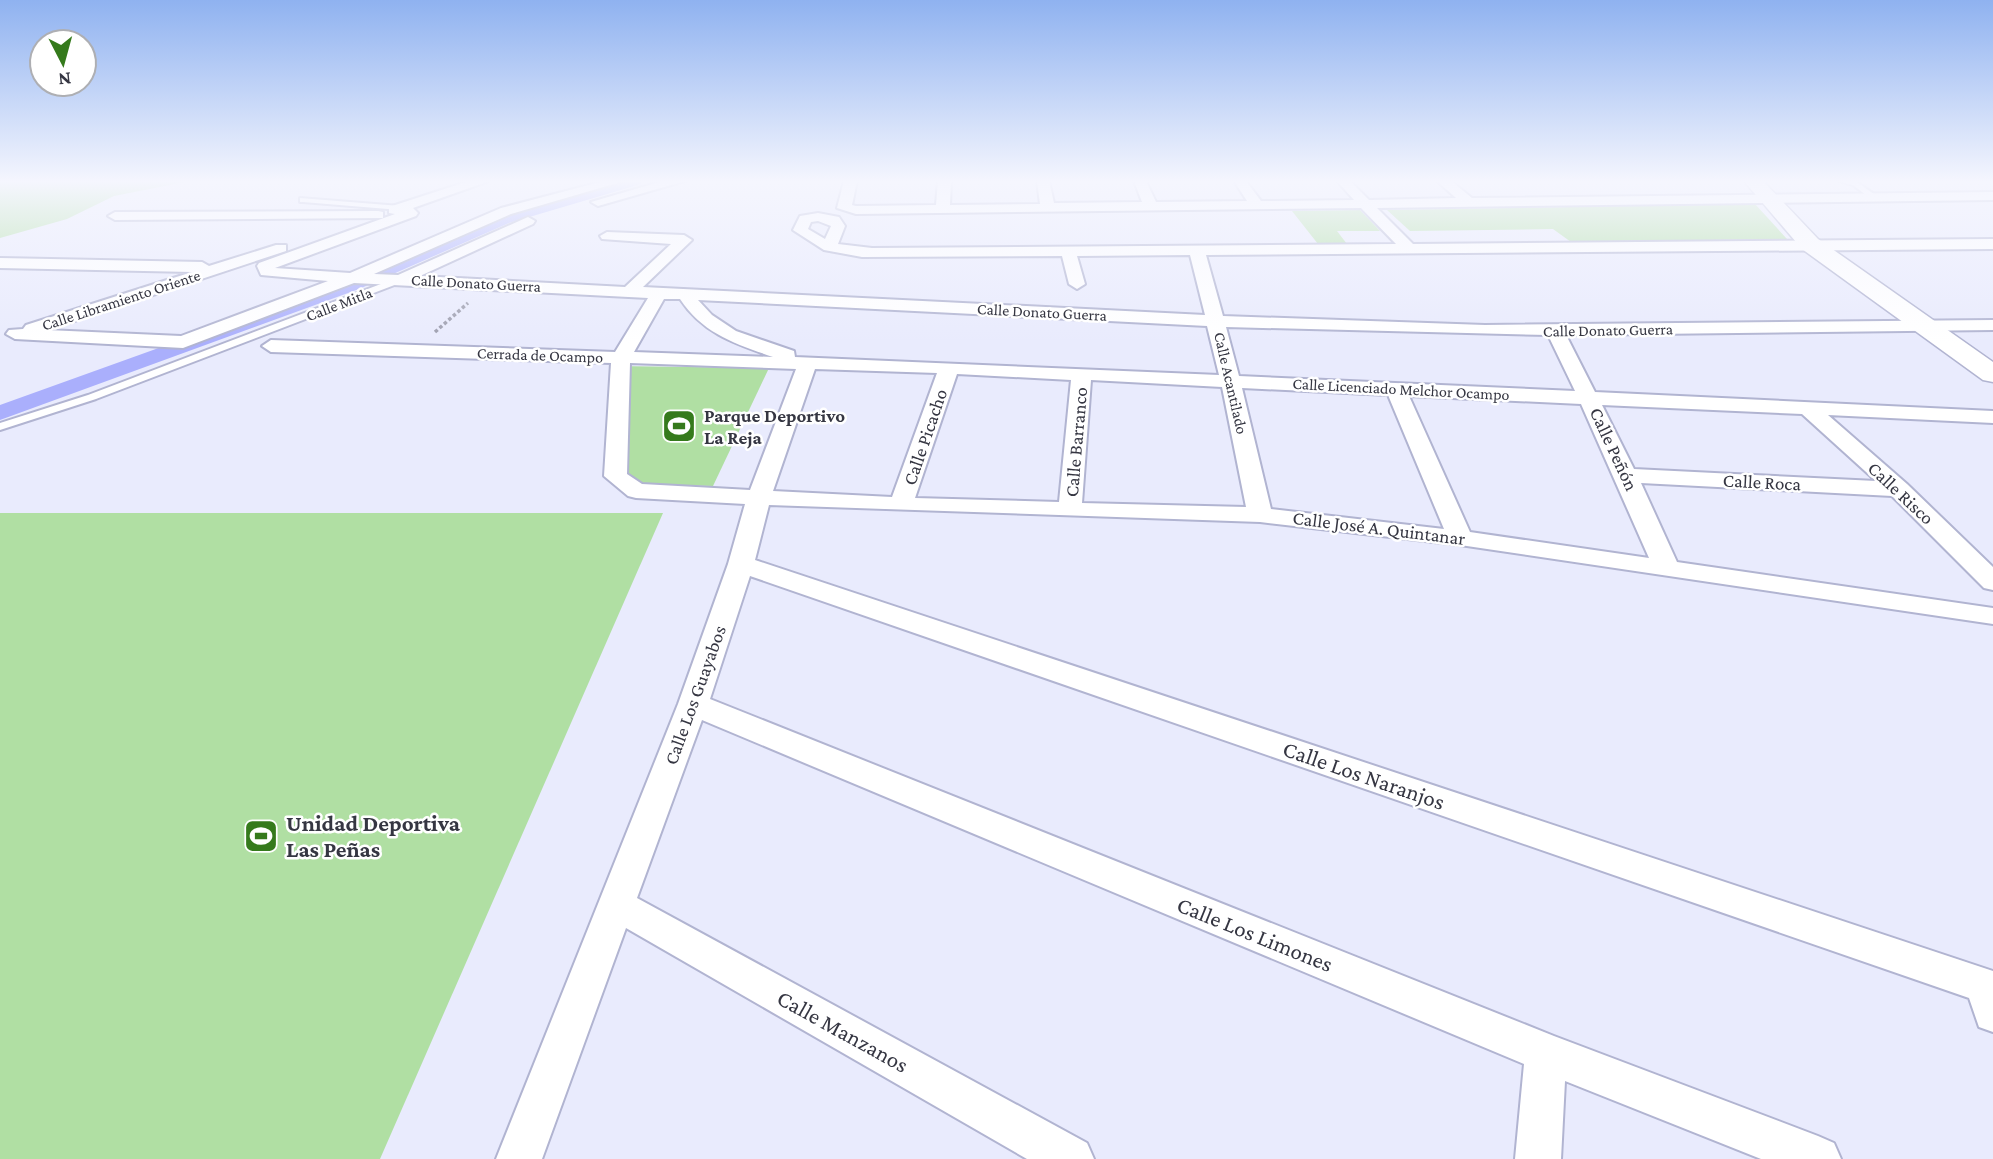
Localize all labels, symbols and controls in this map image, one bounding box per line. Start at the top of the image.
north arrow [28,28,98,98]
text: N [57,68,72,91]
street label: Calle Libramiento Oriente [40,266,202,334]
street label: Calle Donato Guerra [411,271,542,295]
street label: Calle Mitla [303,283,375,324]
street label: Calle Donato Guerra [977,300,1108,324]
street label: Calle Donato Guerra [1543,320,1674,340]
street label: Calle Acantilado [1211,330,1251,436]
street label: Cerrada de Ocampo [477,344,603,367]
street label: Calle Licenciado Melchor Ocampo [1292,375,1510,404]
street label: Calle Picacho [899,386,951,488]
street label: Calle Barranco [1061,386,1091,498]
street label: Calle Peñón [1586,404,1642,494]
place label: Parque Deportivo La Reja [704,405,845,449]
sports icon: Parque Deportivo La Reja [660,407,698,445]
street label: Calle Risco [1864,457,1938,529]
street label: Calle Roca [1722,469,1802,495]
street label: Calle José A. Quintanar [1291,507,1467,549]
street label: Calle Los Guayabos [660,623,730,767]
street label: Calle Los Naranjos [1280,735,1448,815]
place label: Unidad Deportiva Las Peñas [286,810,461,862]
sports icon: Unidad Deportiva Las Peñas [242,817,280,855]
street label: Calle Los Limones [1173,891,1337,977]
street label: Calle Manzanos [773,984,913,1078]

